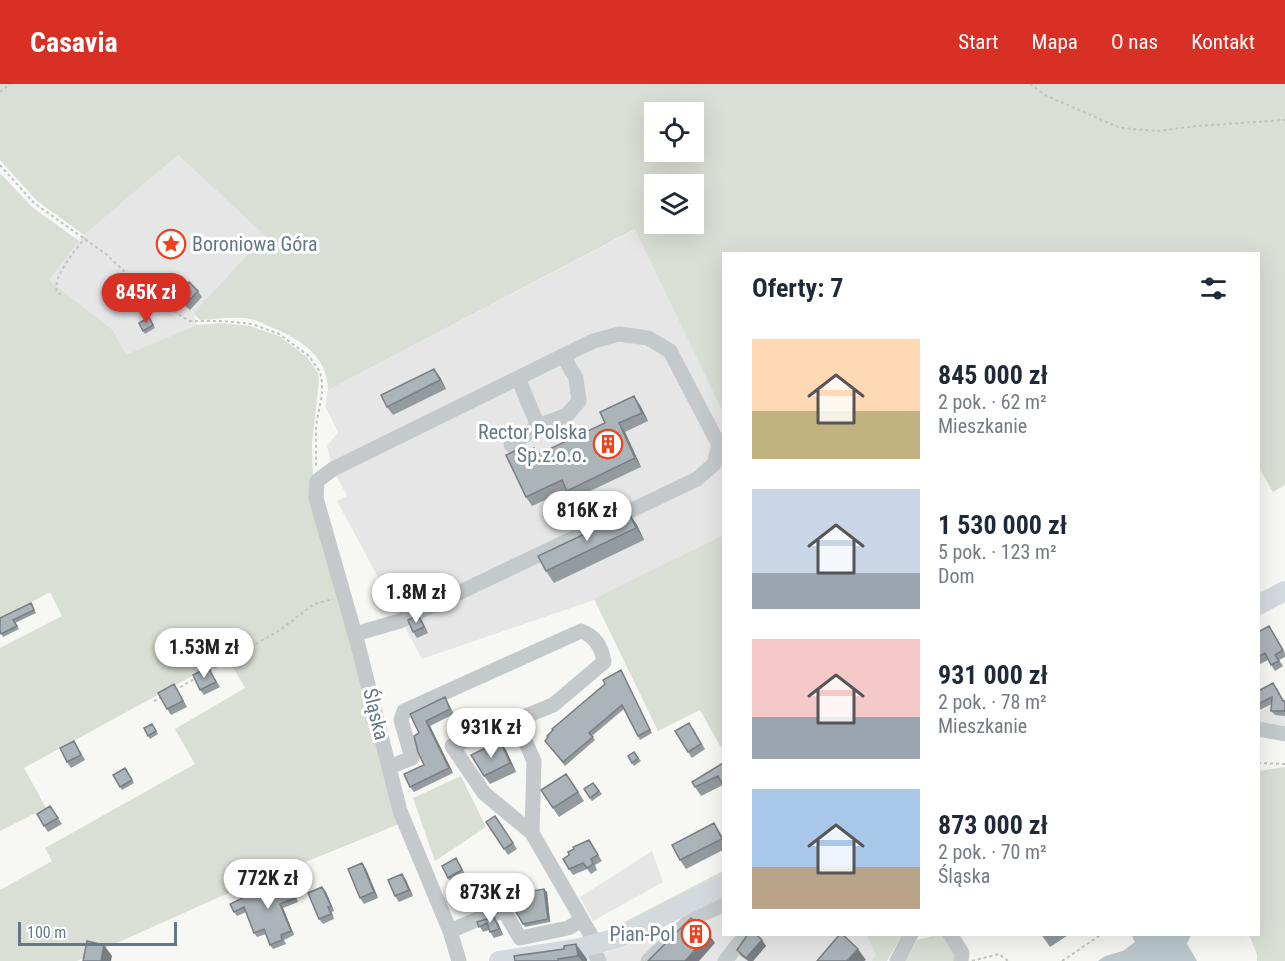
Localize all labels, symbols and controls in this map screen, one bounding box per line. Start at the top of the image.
text: Casavia [30,26,118,59]
text: Start [958,30,999,54]
text: Mapa [1032,30,1078,54]
text: O nas [1111,30,1158,54]
text: Kontakt [1191,30,1255,54]
map controls [644,102,704,234]
button: locate [644,102,704,162]
button: layers [644,174,704,234]
place icon: Boroniowa Góra [155,228,187,260]
place label: Boroniowa Góra [192,232,318,256]
icon: filters [1197,272,1230,305]
pin: 845K zł [91,273,201,324]
text: Oferty: 7 [752,273,843,303]
text: 845K zł [116,280,176,304]
text: 845 000 zł [938,360,1048,390]
icon: home [800,363,872,435]
text: 2 pok. · 62 m² [938,390,1047,414]
text: Mieszkanie [938,414,1027,438]
place label: Rector Polska Sp.z.o.o. [478,420,587,467]
building icon: Rector Polska Sp.z.o.o. [592,428,624,460]
pin: 816K zł [532,491,642,542]
text: 816K zł [557,498,617,522]
text: 1 530 000 zł [938,510,1067,540]
icon: home [800,513,872,585]
text: 5 pok. · 123 m² [938,540,1057,564]
text: Dom [938,564,975,588]
pin: 1.8M zł [361,573,471,624]
text: 1.8M zł [386,580,446,604]
pin: 1.53M zł [142,628,266,679]
text: 1.53M zł [169,635,239,659]
text: 931 000 zł [938,660,1048,690]
icon: home [800,663,872,735]
street label: Śląska [358,686,394,742]
text: 2 pok. · 78 m² [938,690,1047,714]
pin: 931K zł [436,708,546,759]
text: Mieszkanie [938,714,1027,738]
text: 931K zł [461,715,521,739]
text: 873 000 zł [938,810,1048,840]
icon: home [800,813,872,885]
text: 2 pok. · 70 m² [938,840,1047,864]
pin: 772K zł [213,859,323,910]
text: Śląska [938,864,990,888]
text: 772K zł [238,866,298,890]
pin: 873K zł [435,873,545,924]
text: 873K zł [460,880,520,904]
building icon: Pian-Pol [680,918,712,950]
scale bar [18,919,177,946]
place label: Pian-Pol [610,922,675,946]
text: 100 m [27,923,66,942]

